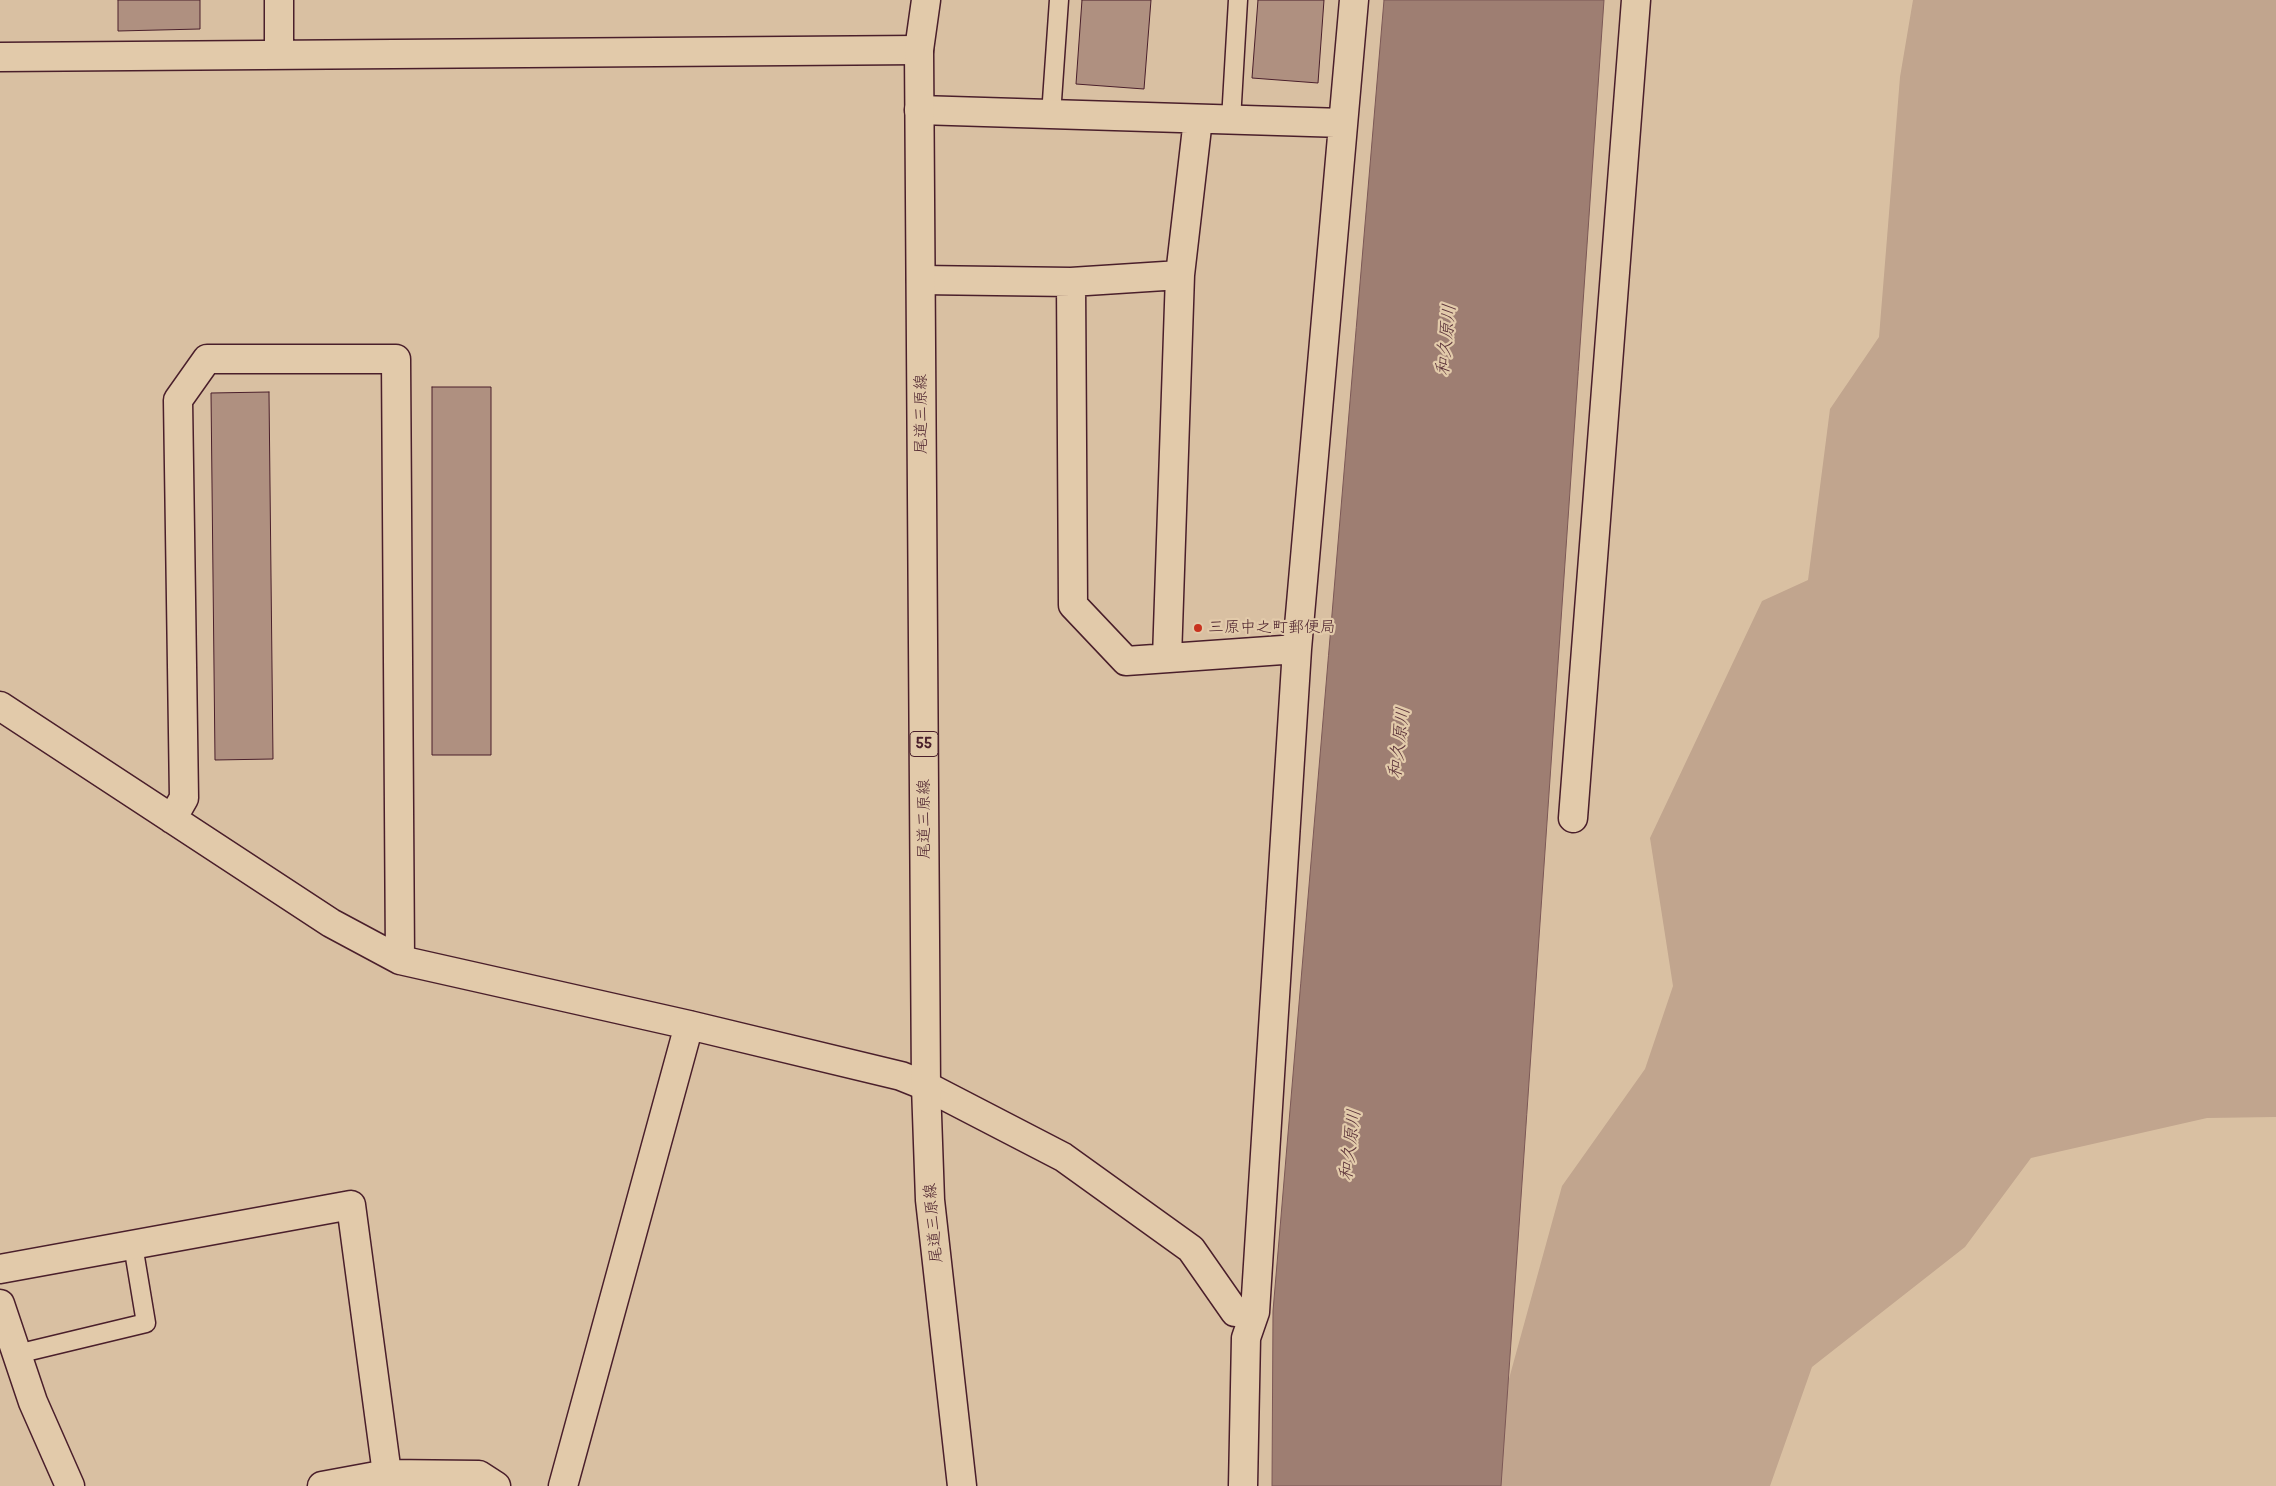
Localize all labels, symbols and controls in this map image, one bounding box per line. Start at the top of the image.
water label: 和久原川 [1432,303,1462,377]
street label: 尾道三原線 [912,374,932,454]
place label: 三原中之町郵便局 [1208,618,1336,638]
marker: 三原中之町郵便局 [1192,622,1204,634]
water label: 和久原川 [1385,706,1415,780]
road number: 55 [910,732,938,756]
street label: 尾道三原線 [915,779,935,859]
water label: 和久原川 [1336,1108,1366,1182]
street label: 尾道三原線 [921,1182,947,1264]

